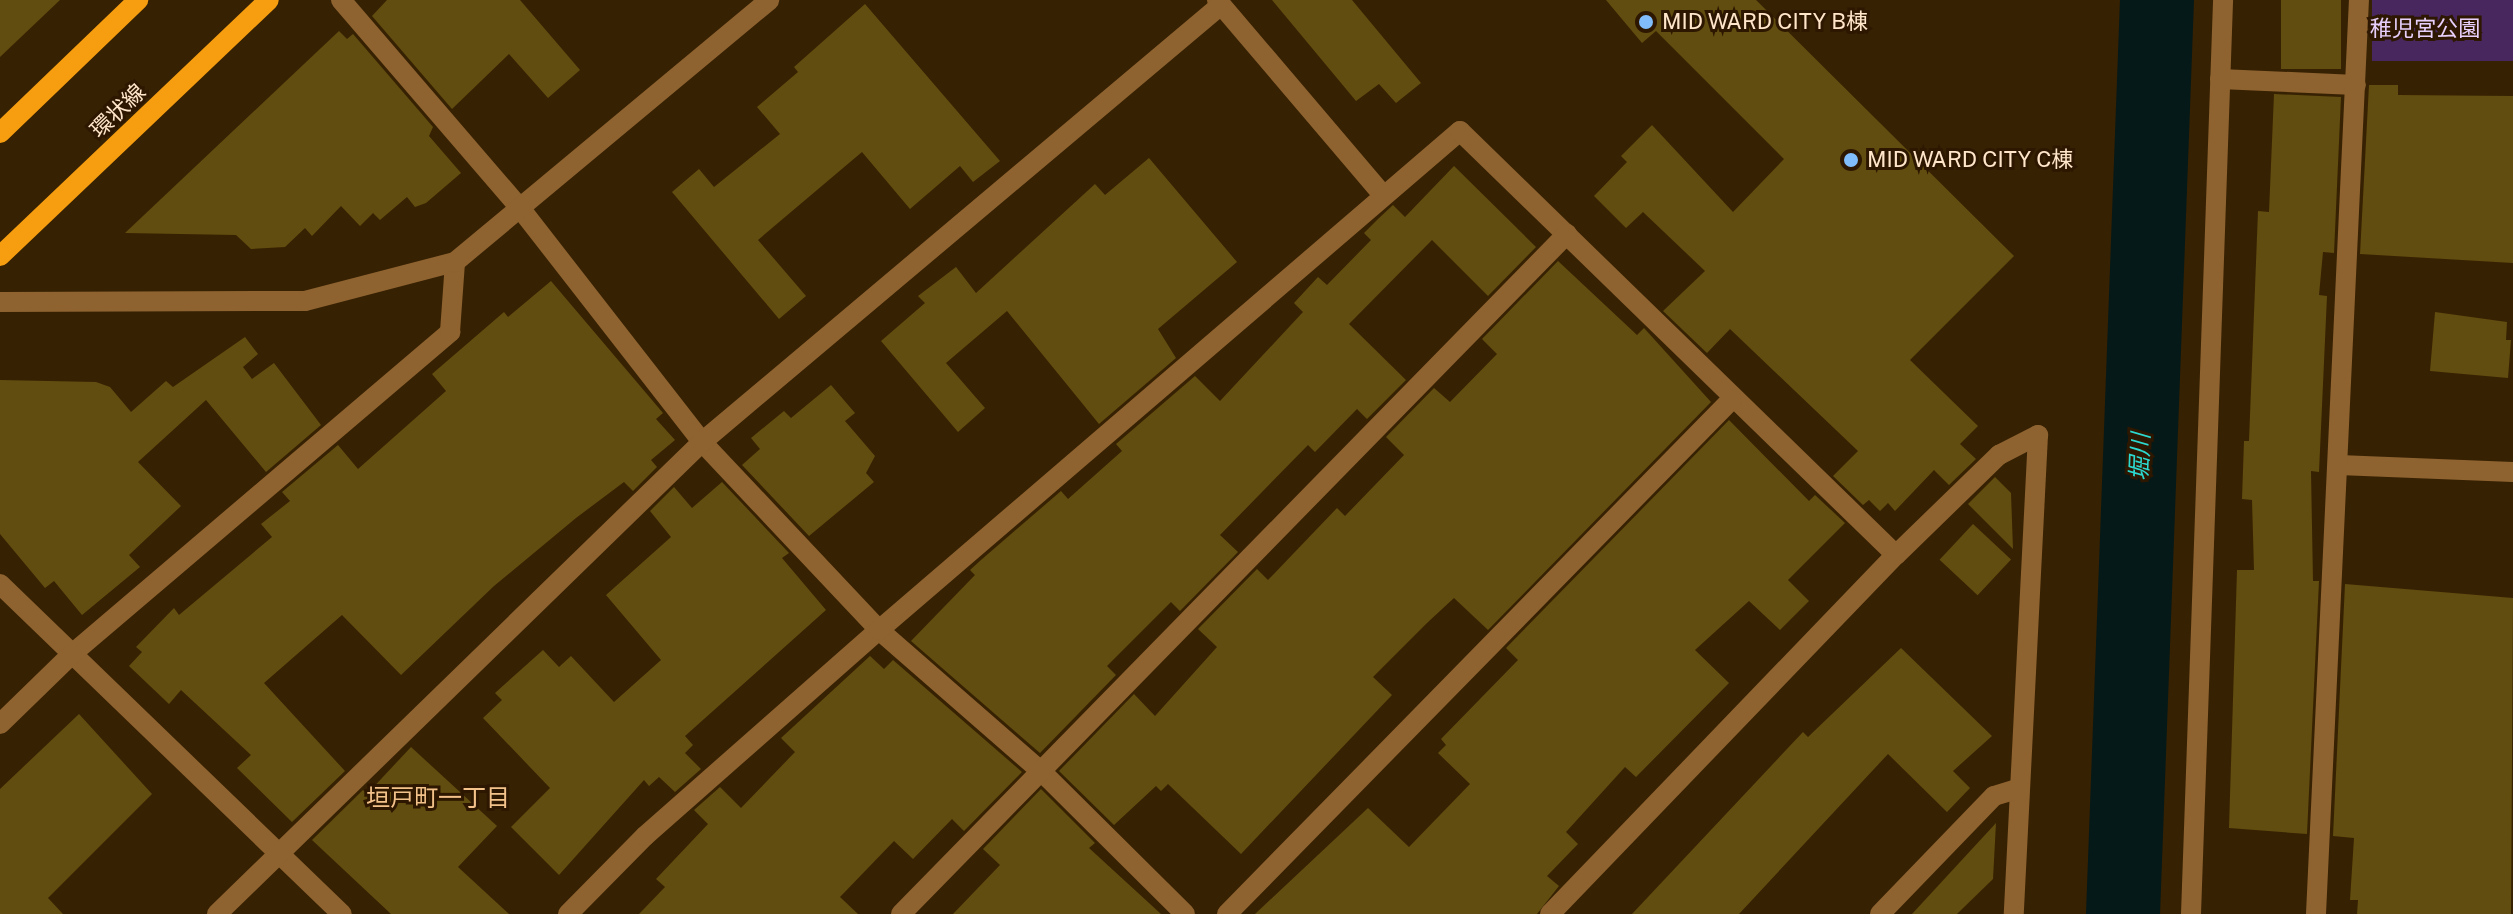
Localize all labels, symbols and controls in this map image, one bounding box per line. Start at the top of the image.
place label: MID WARD CITY B棟 [1662,9,1869,35]
marker: MID WARD CITY B棟 [1637,13,1655,31]
park label: 稚児宮公園 [2370,16,2480,42]
street label: 環状線 [85,79,151,143]
place label: MID WARD CITY C棟 [1867,147,2074,173]
marker: MID WARD CITY C棟 [1842,151,1860,169]
water label: 堀川 [2125,433,2155,481]
district label: 垣戸町一丁目 [366,784,510,812]

